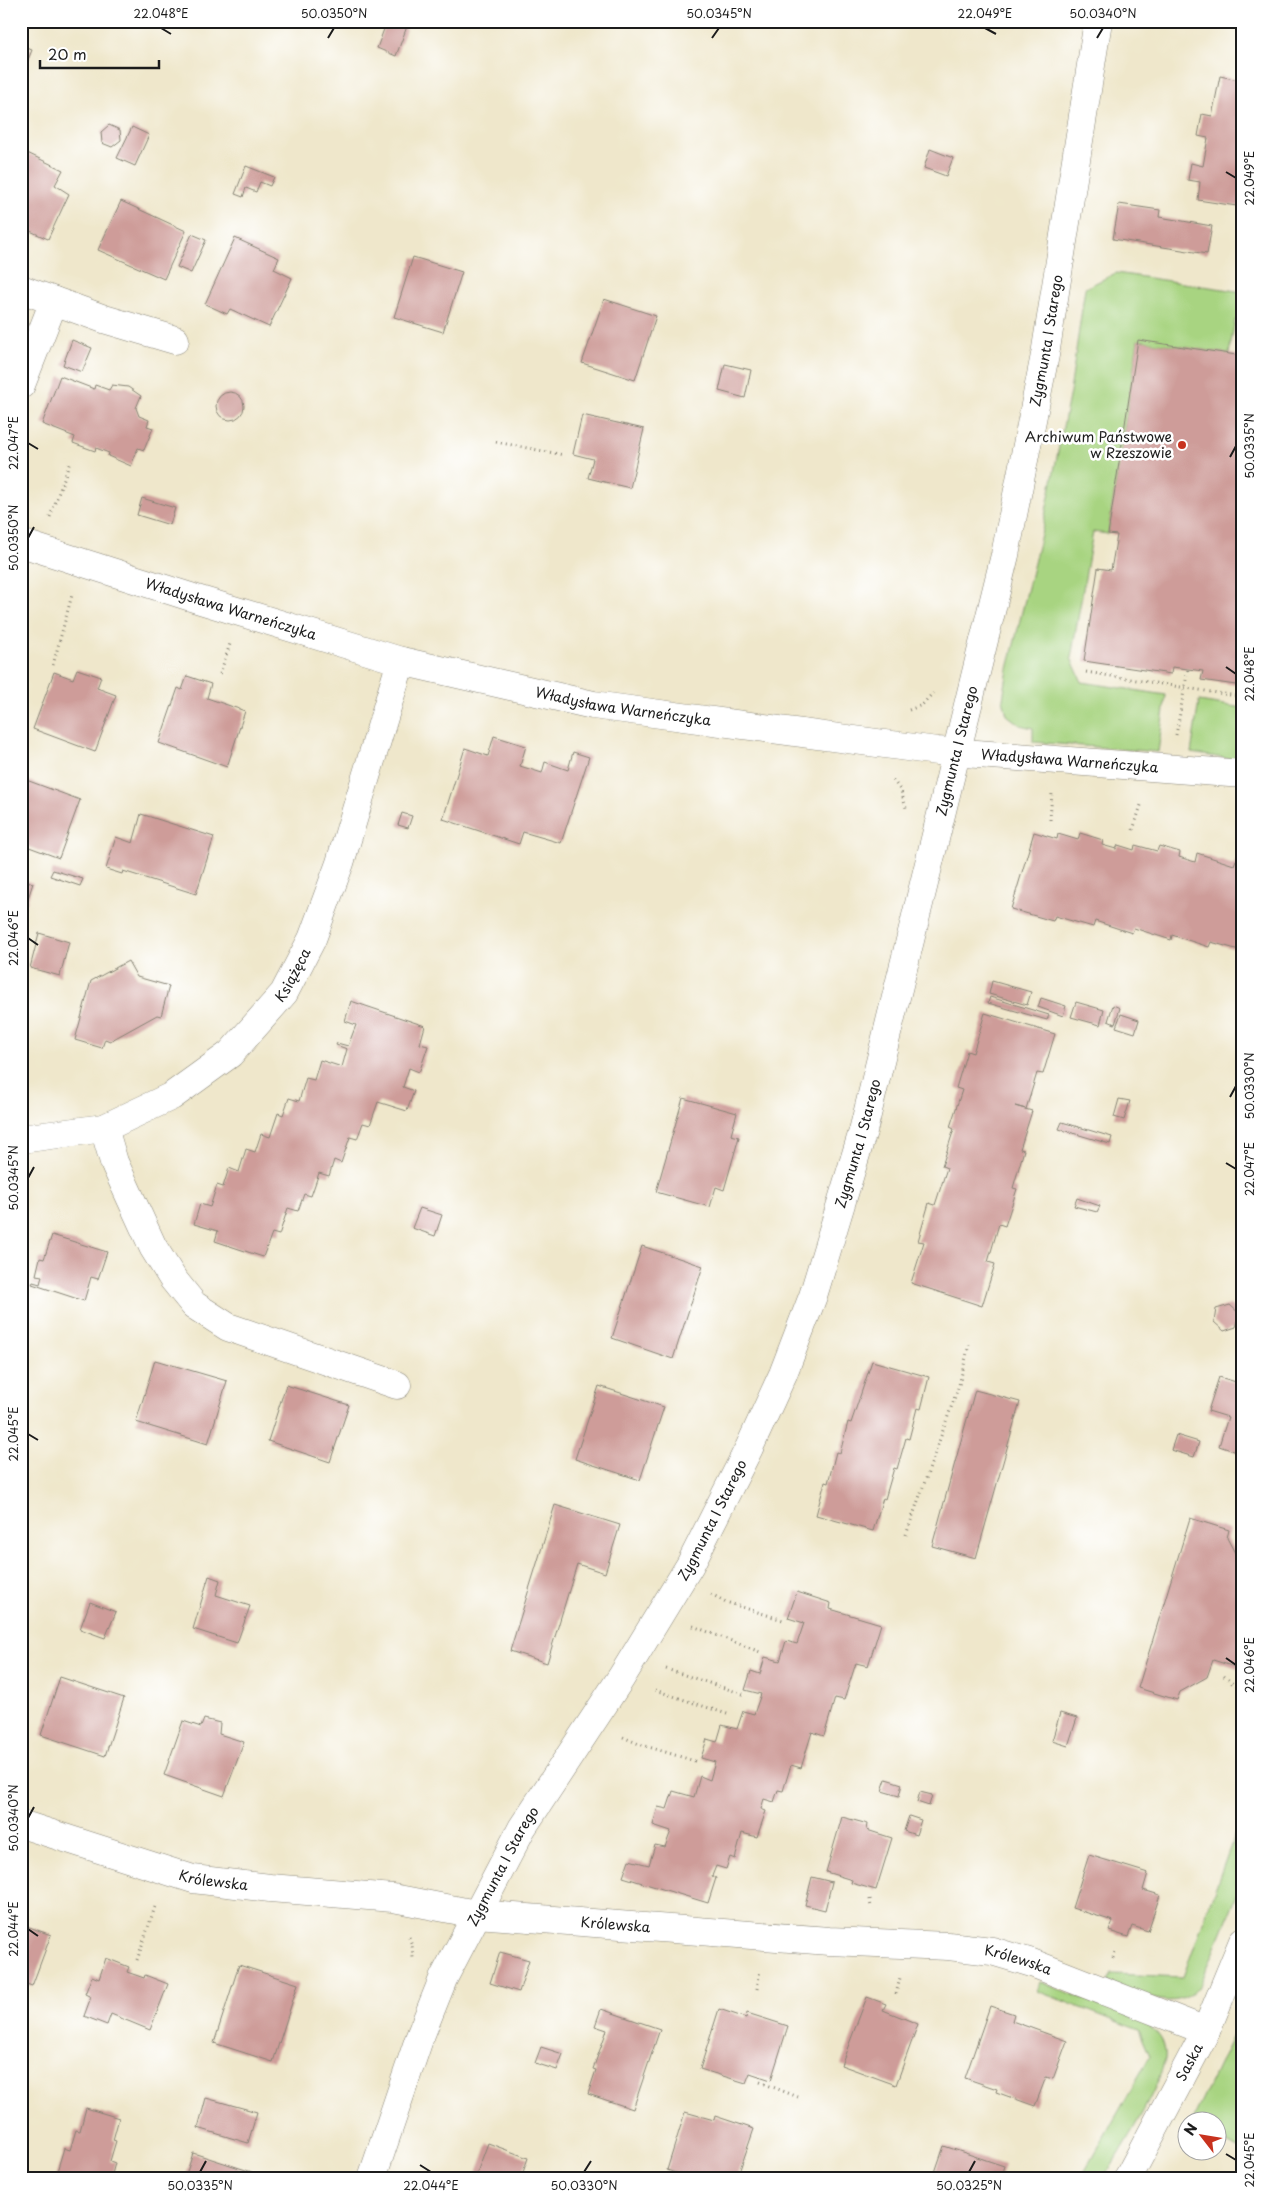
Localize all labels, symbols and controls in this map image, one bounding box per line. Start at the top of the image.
text: 22.048°E [133,4,189,22]
text: 50.0350°N [301,4,367,22]
text: 50.0345°N [686,4,752,22]
text: 22.049°E [958,4,1012,22]
text: 50.0340°N [1069,4,1137,22]
scale bar [40,38,159,70]
text: 20 m [48,42,87,65]
text: 22.049°E [1240,151,1258,205]
street label: Zygmunta I Starego [1024,273,1068,408]
text: 50.0335°N [1240,413,1258,479]
text: 22.047°E [4,416,22,470]
place label: Archiwum Państwowe w Rzeszowie [1025,426,1172,463]
marker: Archiwum Państwowe w Rzeszowie [1176,439,1188,451]
text: 50.0350°N [4,505,22,571]
street label: Władysława Warneńczyka [143,572,319,645]
text: 22.048°E [1240,646,1258,702]
street label: Władysława Warneńczyka [533,681,713,731]
street label: Zygmunta I Starego [930,683,982,818]
street label: Władysława Warneńczyka [980,743,1160,778]
text: 22.046°E [4,910,22,966]
street label: Książęca [270,944,316,1007]
text: 50.0330°N [1240,1052,1258,1120]
street label: Zygmunta I Starego [829,1077,885,1210]
text: 22.047°E [1240,1142,1258,1196]
text: 50.0345°N [4,1145,22,1211]
text: 22.045°E [4,1406,22,1462]
street label: Zygmunta I Starego [672,1456,752,1584]
text: 22.046°E [1240,1637,1258,1693]
text: 50.0340°N [4,1784,22,1852]
street label: Zygmunta I Starego [462,1802,544,1930]
street label: Królewska [176,1864,250,1895]
text: 22.044°E [4,1901,22,1957]
street label: Królewska [580,1911,652,1937]
street label: Królewska [984,1939,1056,1980]
street label: Saska [1170,2039,1208,2085]
north arrow [1176,2112,1226,2162]
text: N [1179,2119,1202,2139]
text: 22.045°E [1240,2132,1258,2188]
text: 50.0335°N [167,2176,233,2194]
text: 22.044°E [403,2176,459,2194]
text: 50.0330°N [550,2176,618,2194]
text: 50.0325°N [936,2176,1002,2194]

